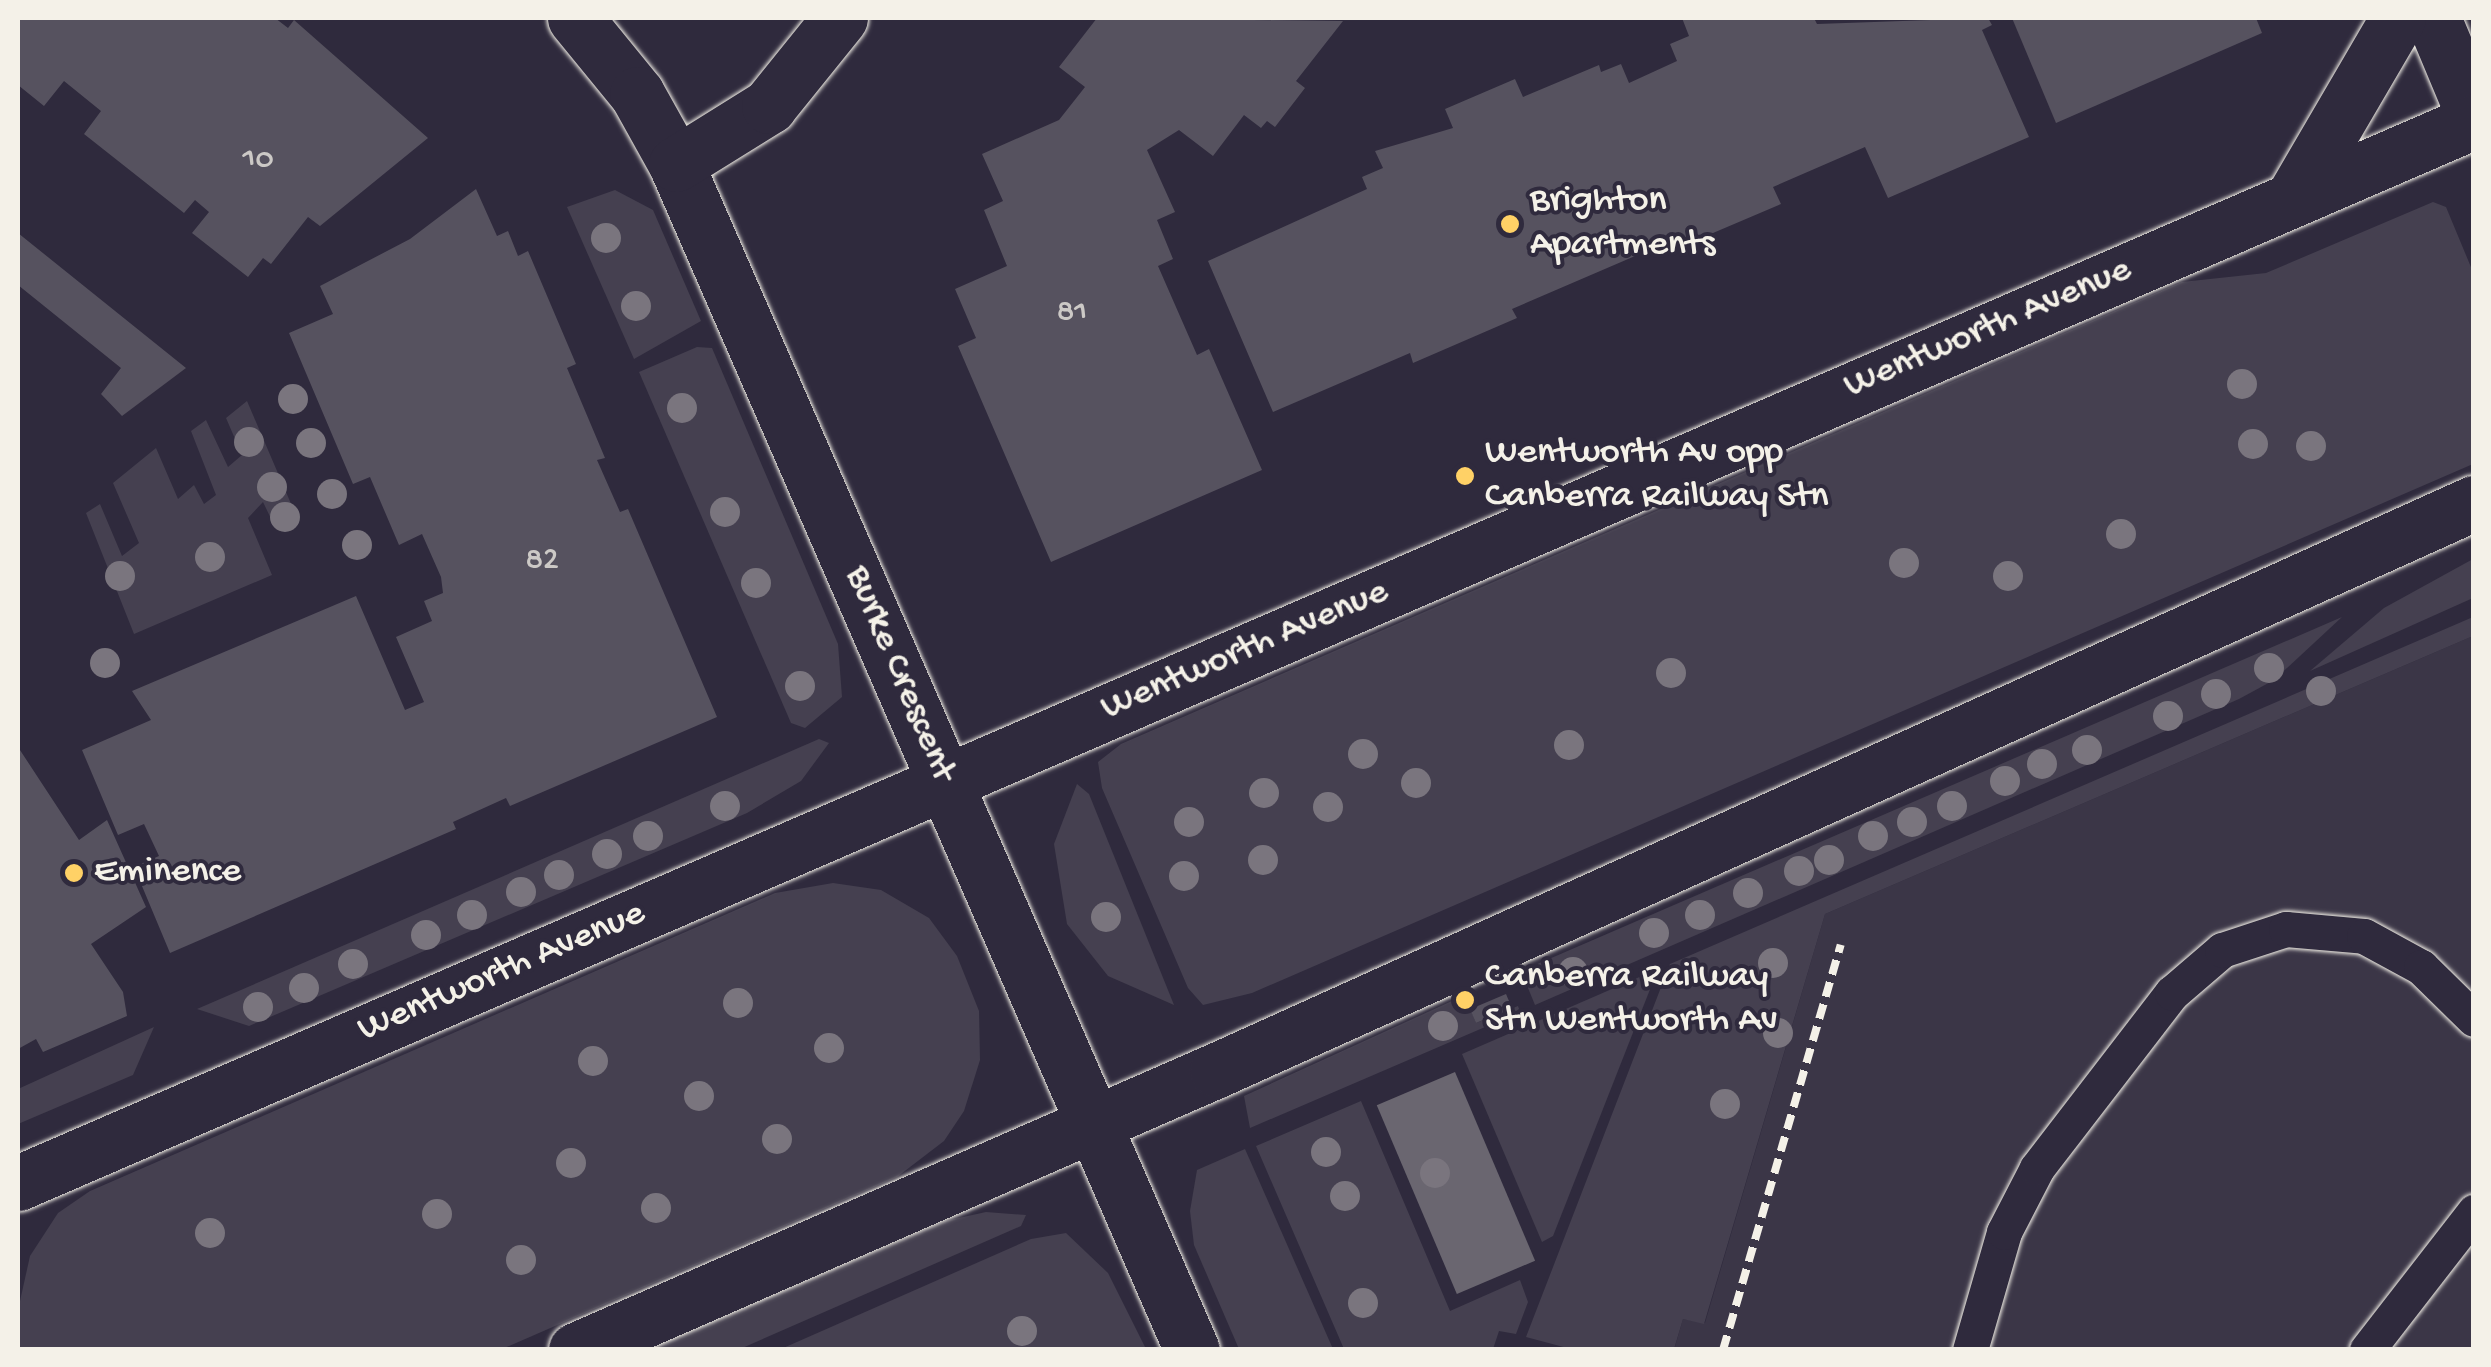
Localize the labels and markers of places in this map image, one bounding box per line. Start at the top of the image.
place label: Brighton Apartments [1530,179,1715,268]
marker: Brighton Apartments [1499,213,1521,235]
place label: Wentworth Av opp Canberra Railway Stn [1485,431,1828,520]
marker: Wentworth Av opp Canberra Railway Stn [1454,465,1476,487]
place label: Eminence [94,850,241,896]
marker: Eminence [63,862,85,884]
place label: Canberra Railway Stn Wentworth Av [1485,955,1777,1044]
marker: Canberra Railway Stn Wentworth Av [1454,989,1476,1011]

